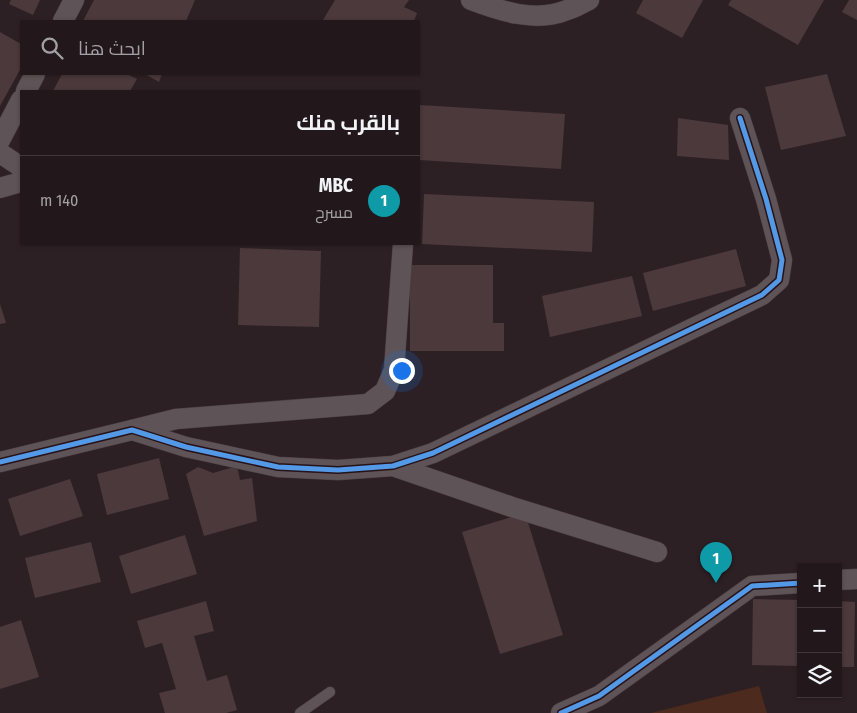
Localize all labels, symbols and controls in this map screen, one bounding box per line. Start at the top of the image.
search box [20,20,420,75]
icon: search [38,34,66,62]
text: ابحث هنا [78,37,146,60]
text: بالقرب منك [297,110,400,136]
text: MBC [319,174,353,197]
text: 140 m [40,191,78,210]
text: 1 [381,191,387,210]
text: مسرح [315,203,353,222]
your location [389,358,415,384]
pin: 1 [700,542,732,583]
map controls [797,563,842,698]
button: + [797,563,842,608]
button: − [797,608,842,653]
button: layers [797,653,842,698]

